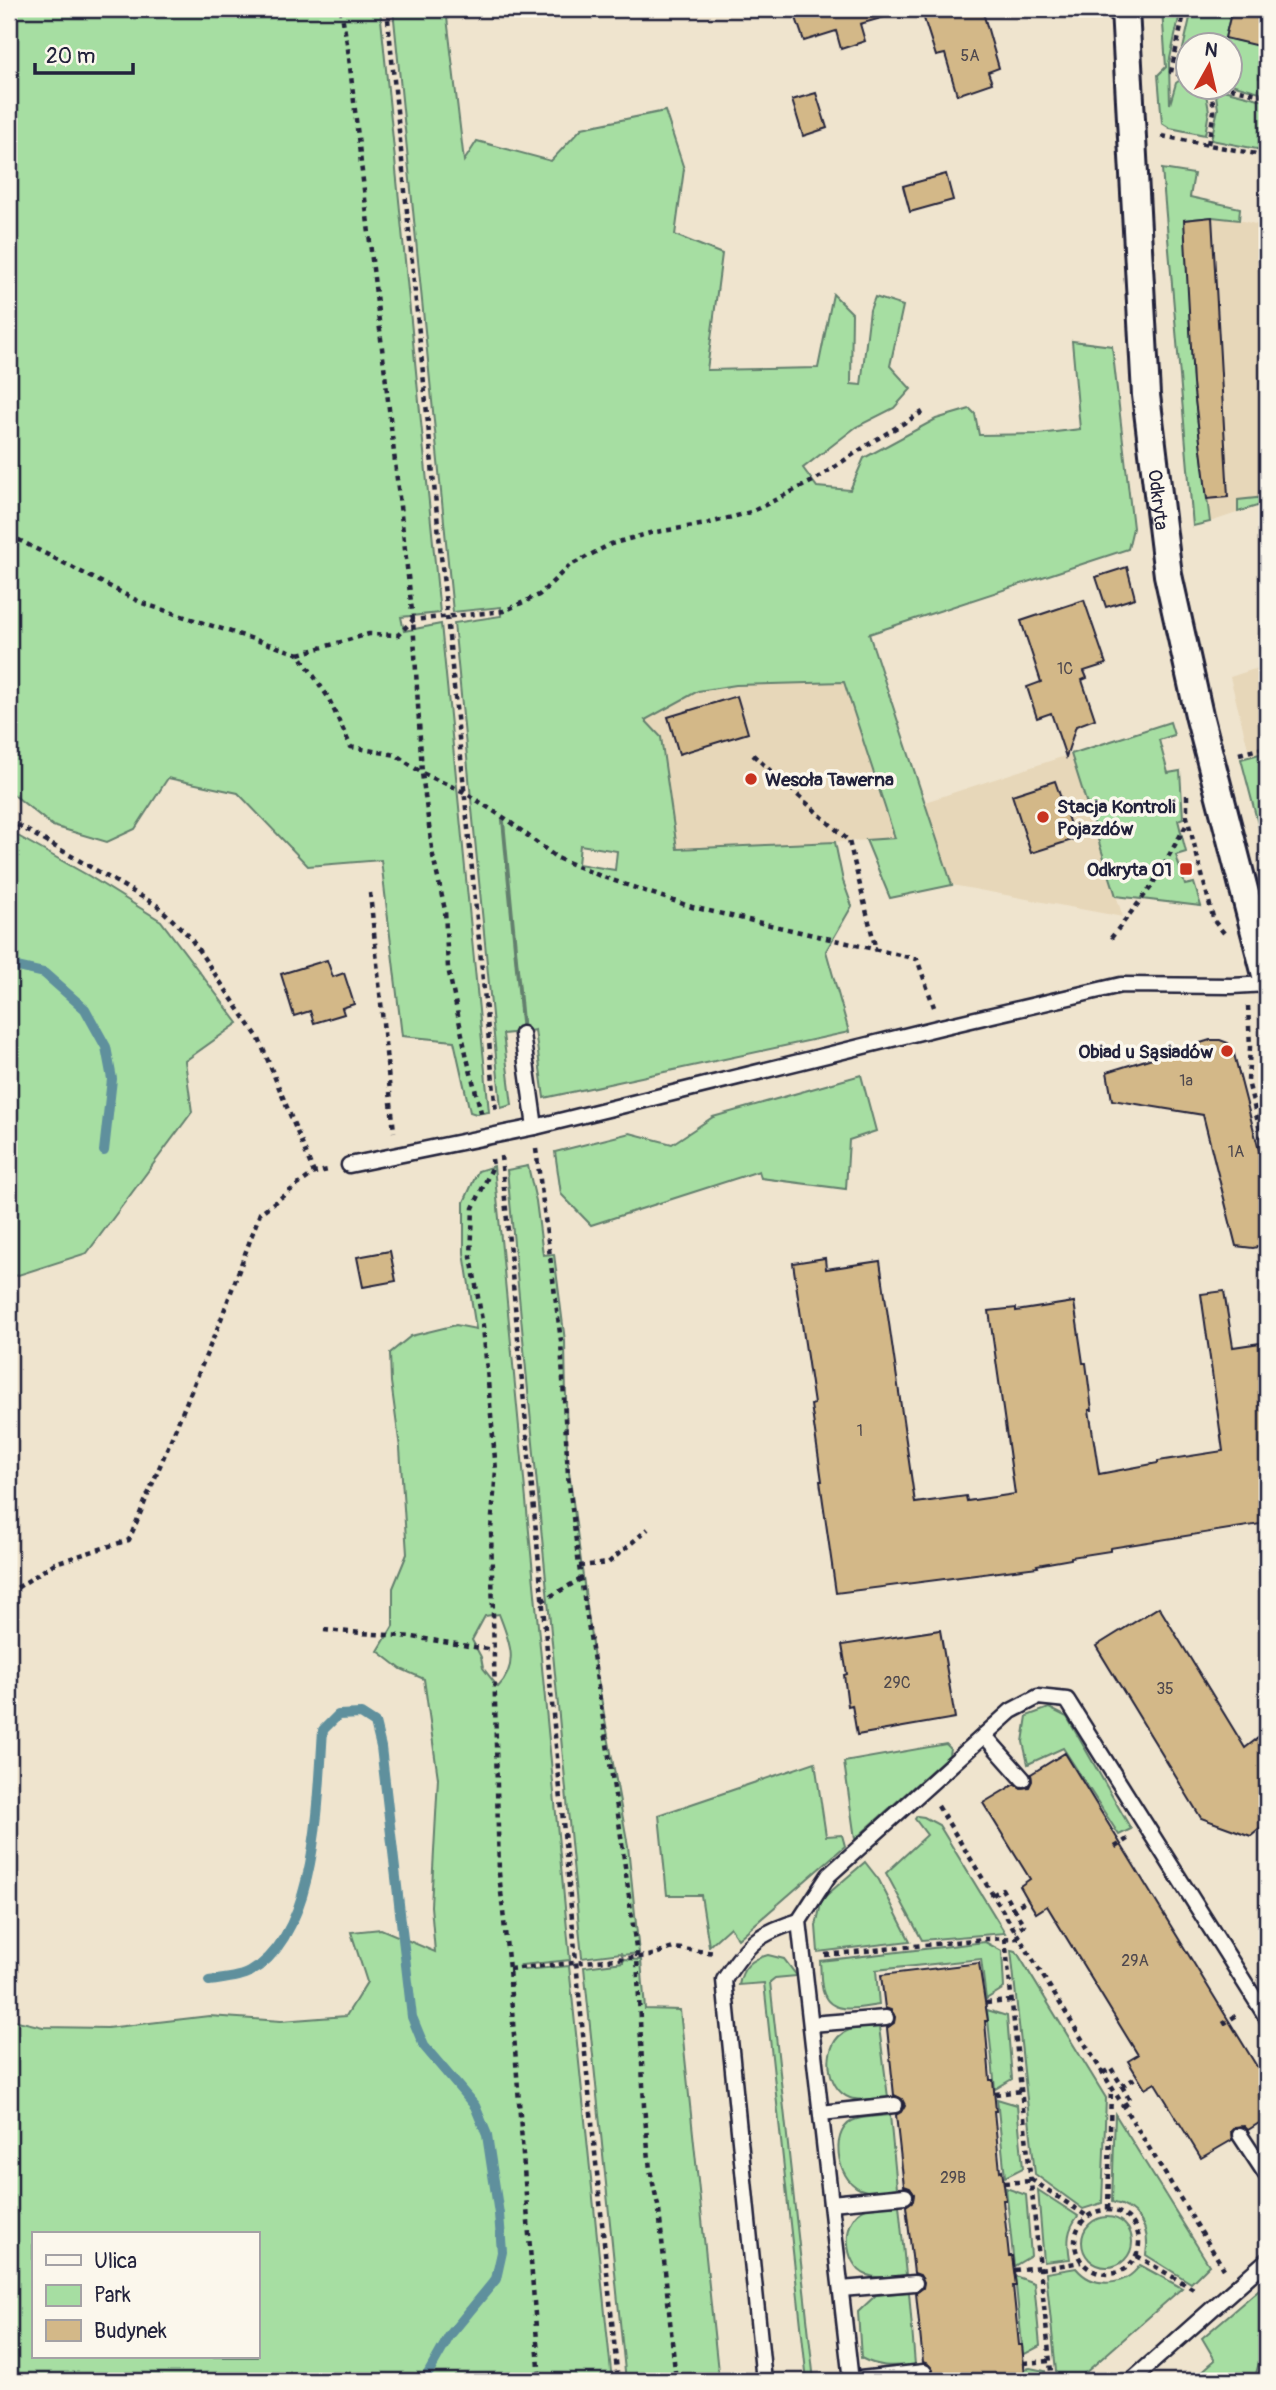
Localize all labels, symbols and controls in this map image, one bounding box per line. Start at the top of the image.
scale bar [35,32,133,76]
north arrow [1174,32,1244,102]
text: N [1203,37,1219,63]
text: 20 m [46,43,95,70]
house number: 5A [960,46,980,66]
street label: Odkryta [1142,468,1173,532]
house number: 1C [1057,659,1073,679]
place label: Wesoła Tawerna [765,768,894,792]
marker: Wesoła Tawerna [743,771,759,787]
place label: Stacja Kontroli Pojazdów [1057,795,1176,841]
marker: Stacja Kontroli Pojazdów [1035,809,1051,825]
place label: Odkryta 01 [1087,858,1172,882]
marker: Odkryta 01 [1178,861,1194,877]
place label: Obiad u Sąsiadów [1078,1040,1213,1064]
marker: Obiad u Sąsiadów [1219,1043,1235,1059]
house number: 1a [1179,1071,1193,1091]
house number: 1A [1228,1142,1244,1162]
house number: 1 [857,1421,863,1441]
house number: 29C [883,1673,911,1693]
house number: 35 [1156,1679,1174,1699]
house number: 29A [1121,1951,1149,1971]
house number: 29B [940,2168,966,2188]
legend [32,2232,259,2358]
text: Ulica [94,2248,137,2275]
text: Park [94,2282,131,2309]
text: Budynek [94,2318,167,2345]

